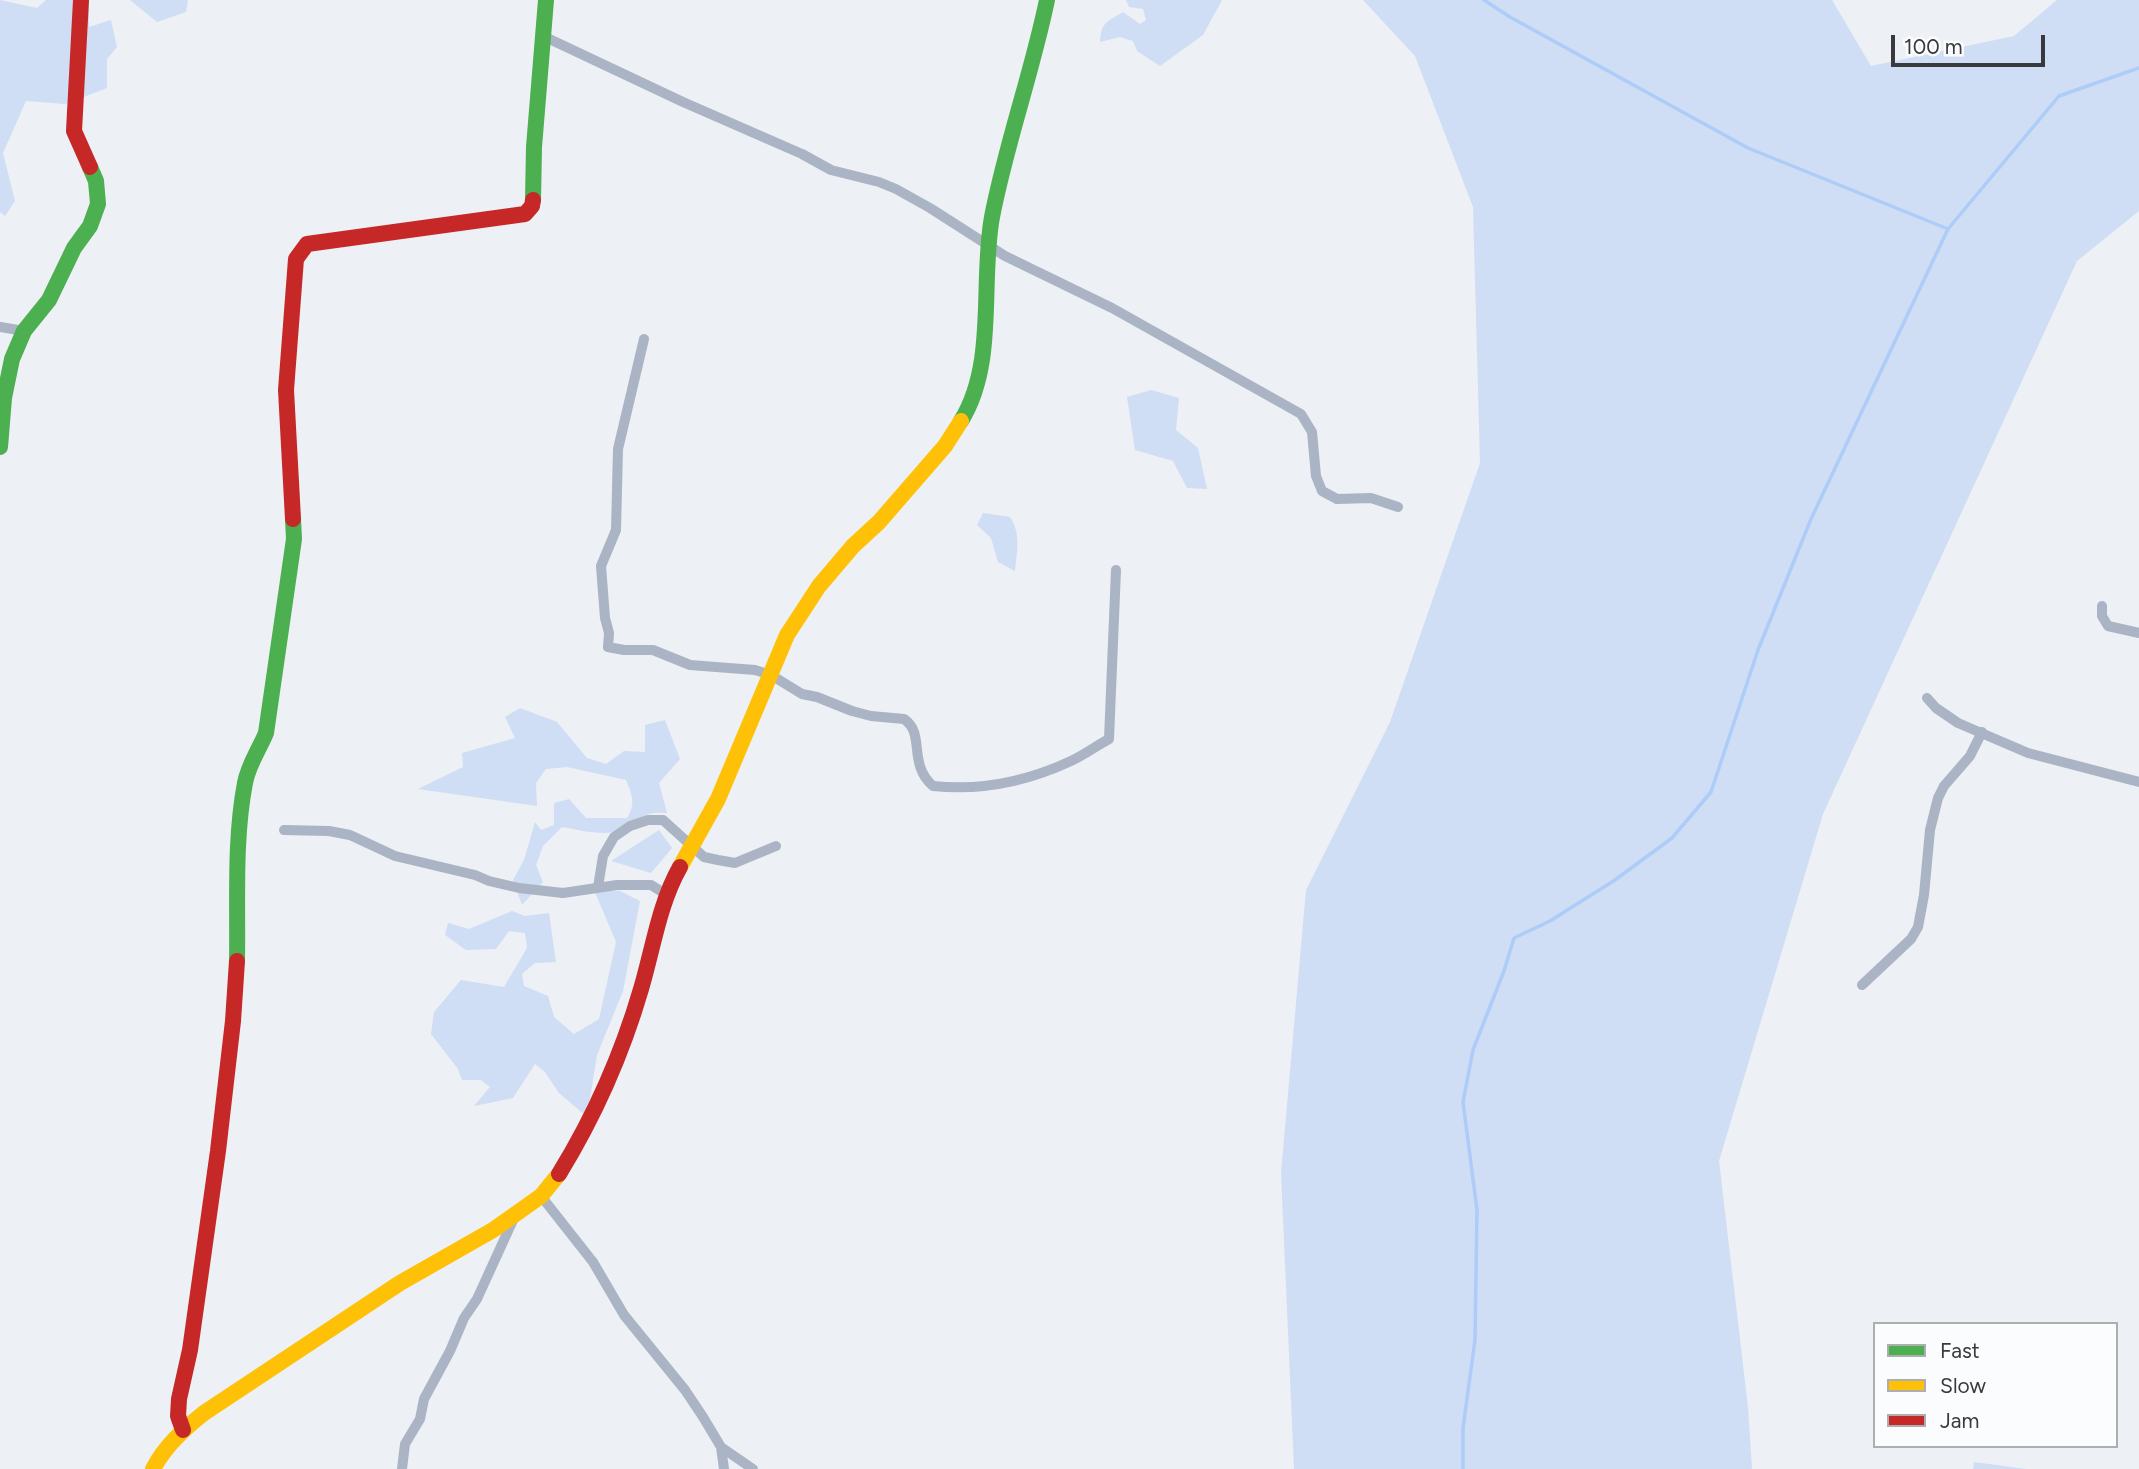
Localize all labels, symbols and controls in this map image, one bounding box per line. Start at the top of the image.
scale bar [1894,21,2048,65]
text: 100 m [1904,34,1963,59]
legend [1873,1322,2118,1448]
text: Fast [1940,1338,1980,1363]
text: Slow [1940,1373,1986,1398]
text: Jam [1940,1408,1979,1433]

